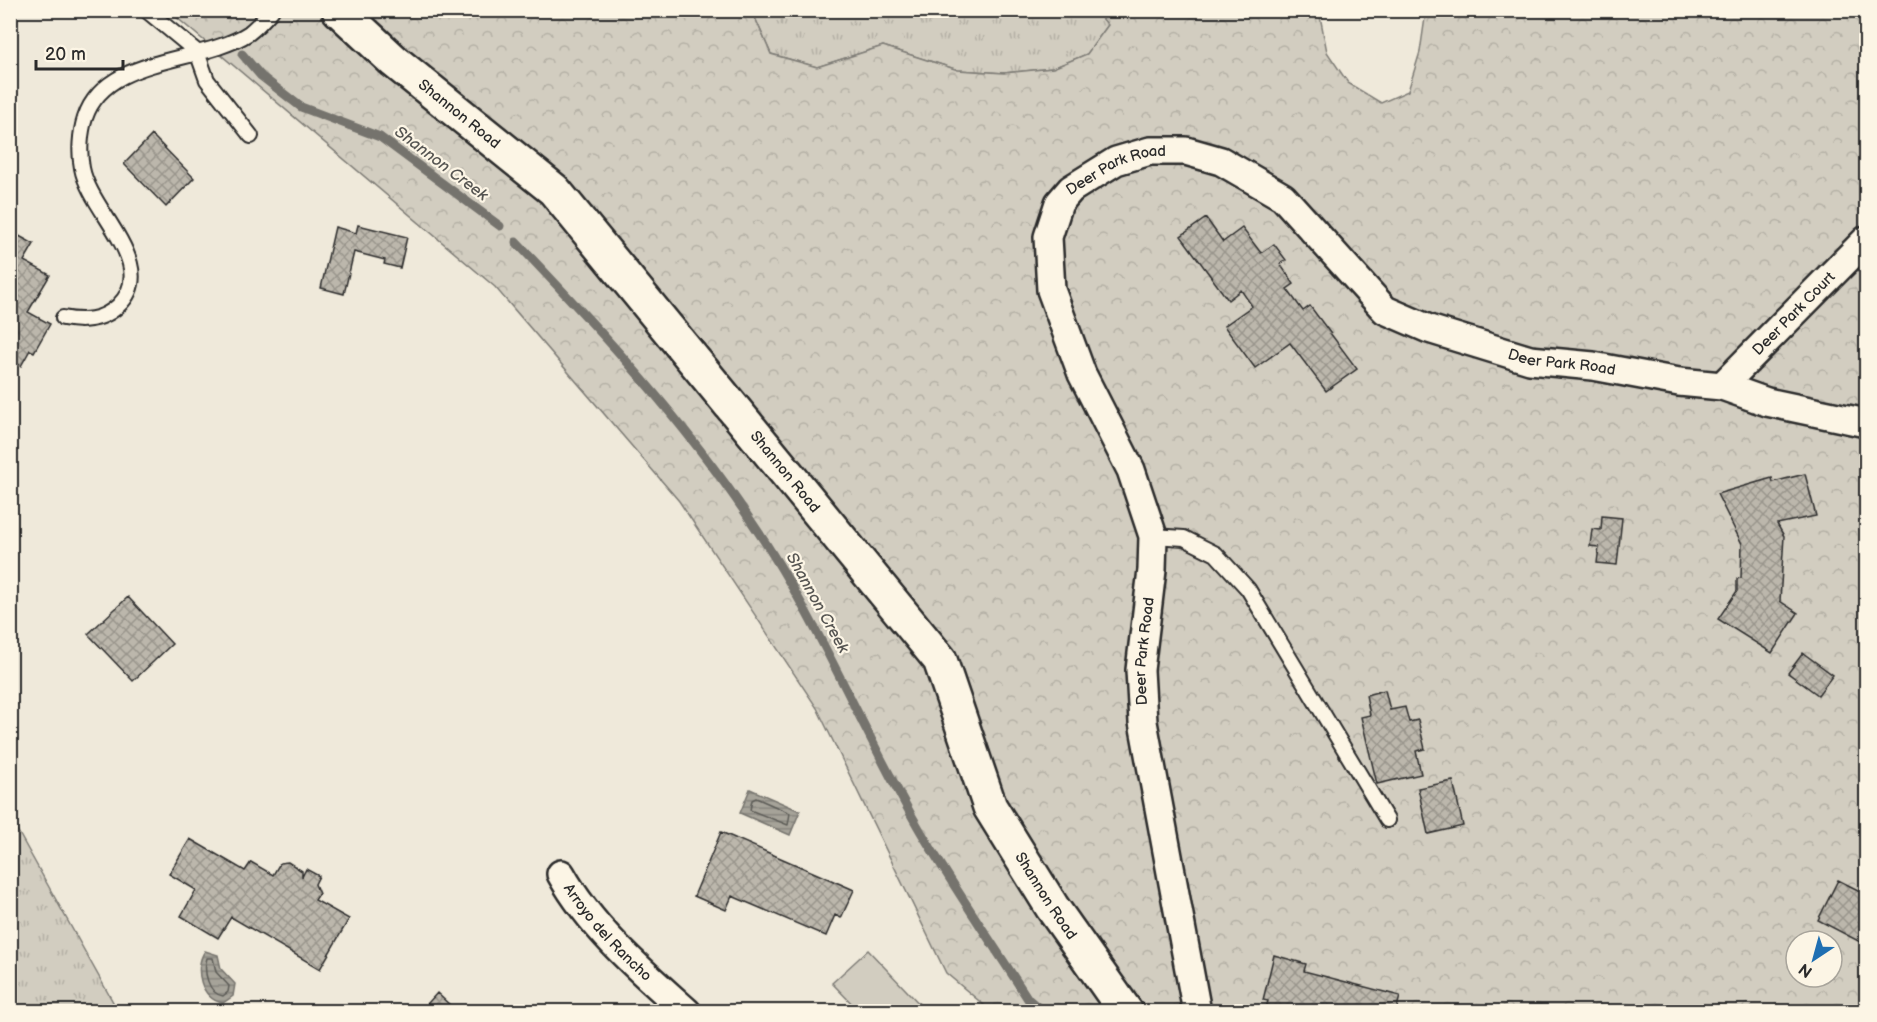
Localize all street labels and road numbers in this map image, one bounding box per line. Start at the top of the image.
street label: Shannon Road [414,75,504,153]
street label: Deer Park Road [1062,142,1166,199]
street label: Deer Park Court [1748,267,1839,359]
street label: Deer Park Road [1506,344,1617,379]
street label: Shannon Road [746,427,824,516]
street label: Deer Park Road [1130,596,1158,706]
street label: Shannon Road [1011,849,1081,943]
street label: Arroyo del Rancho [559,880,656,985]

